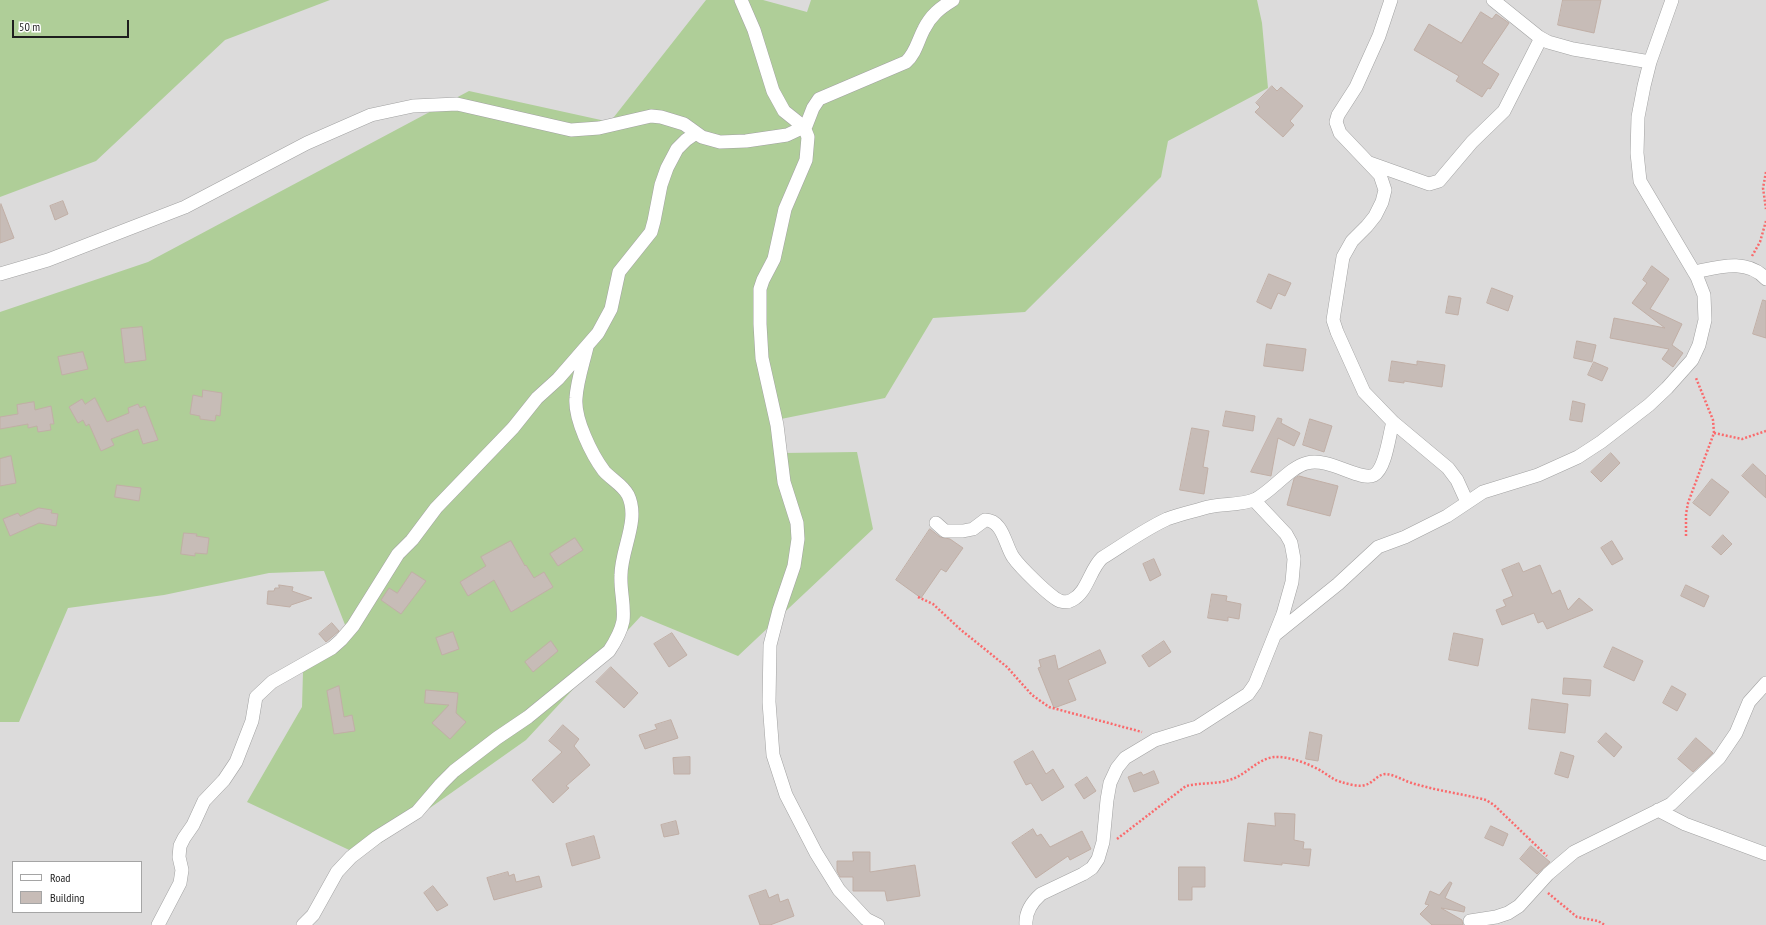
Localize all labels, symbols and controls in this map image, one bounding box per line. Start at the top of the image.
scale bar [14,12,131,38]
text: 50 m [19,19,40,34]
legend [12,861,142,913]
text: Road [50,870,70,885]
text: Building [50,890,85,905]

